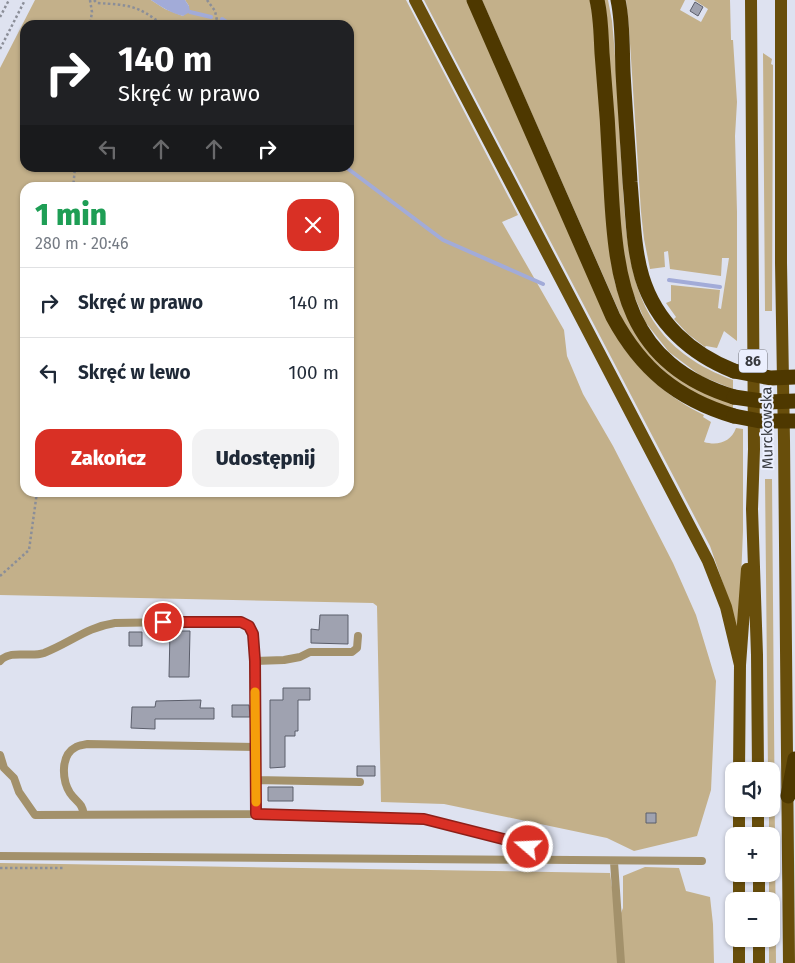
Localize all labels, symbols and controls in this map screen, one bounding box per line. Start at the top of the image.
text: 140 m [118,38,212,80]
icon: right [35,40,100,105]
text: Skręć w prawo [118,80,260,107]
icon: left [94,135,122,163]
icon: ahead [147,135,175,163]
icon: ahead [200,135,228,163]
icon: right [253,135,281,163]
text: 1 min [35,197,107,233]
button: close [287,199,339,251]
text: 280 m · 20:46 [35,234,129,253]
icon: right [35,289,63,317]
text: Skręć w prawo [78,291,203,314]
text: 140 m [289,291,339,314]
road number: 86 [739,350,767,372]
icon: left [35,359,63,387]
text: Skręć w lewo [78,361,191,384]
text: 100 m [288,361,339,384]
street label: Murckowska [757,387,777,469]
button: Zakończ [35,429,182,487]
button: Udostępnij [192,429,339,487]
pin [142,601,184,643]
icon: arrive [149,608,177,636]
map controls [725,762,780,947]
button: sound [725,762,780,817]
position arrow [501,820,553,872]
button: + [725,827,780,882]
button: − [725,892,780,947]

